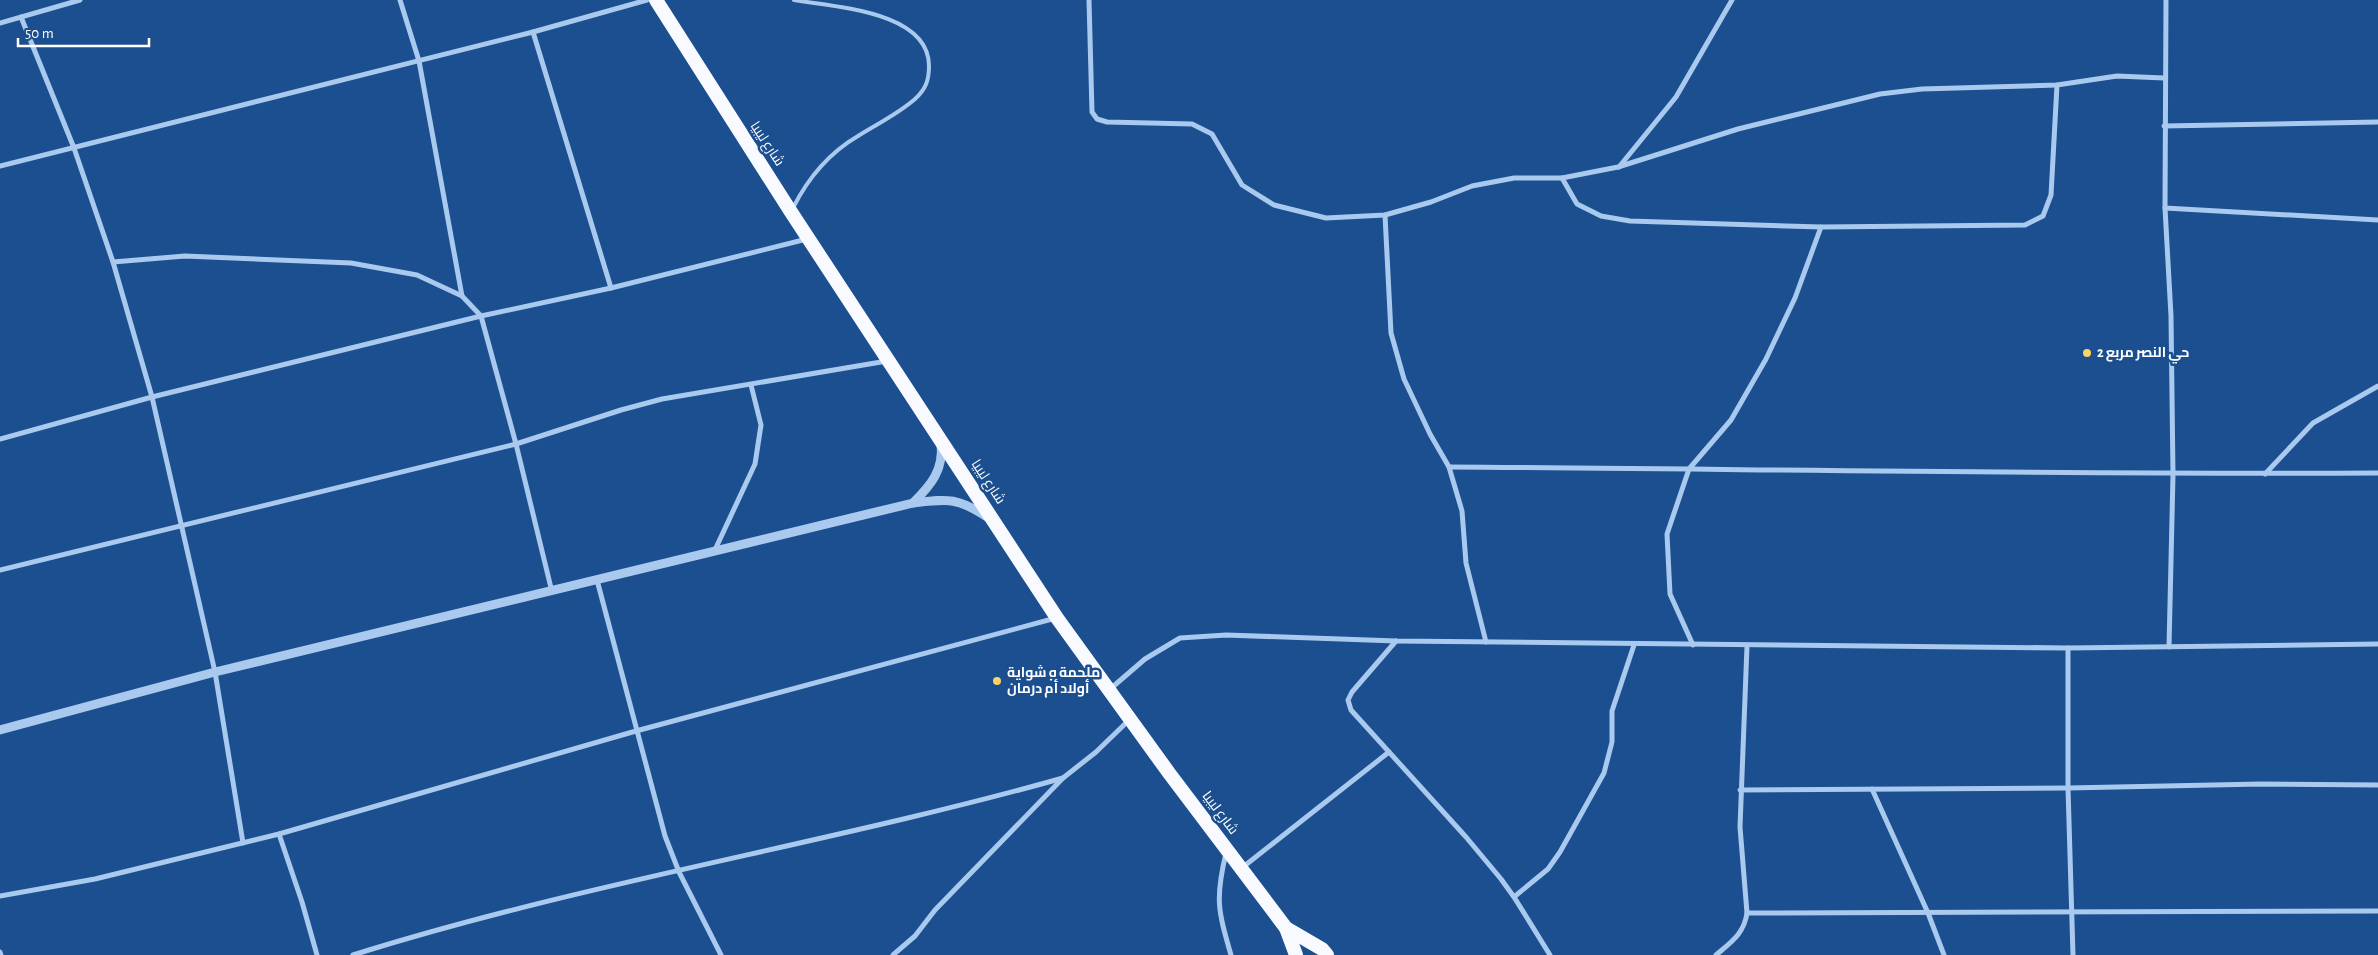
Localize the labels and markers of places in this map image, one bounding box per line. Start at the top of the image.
place label: حي النصر مربع 2 [2097,346,2189,364]
marker: حي النصر مربع 2 [2081,347,2093,359]
place label: ملحمة و شواية أولاد أم درمان [1007,664,1100,698]
marker: ملحمة و شواية أولاد أم درمان [991,675,1003,687]

